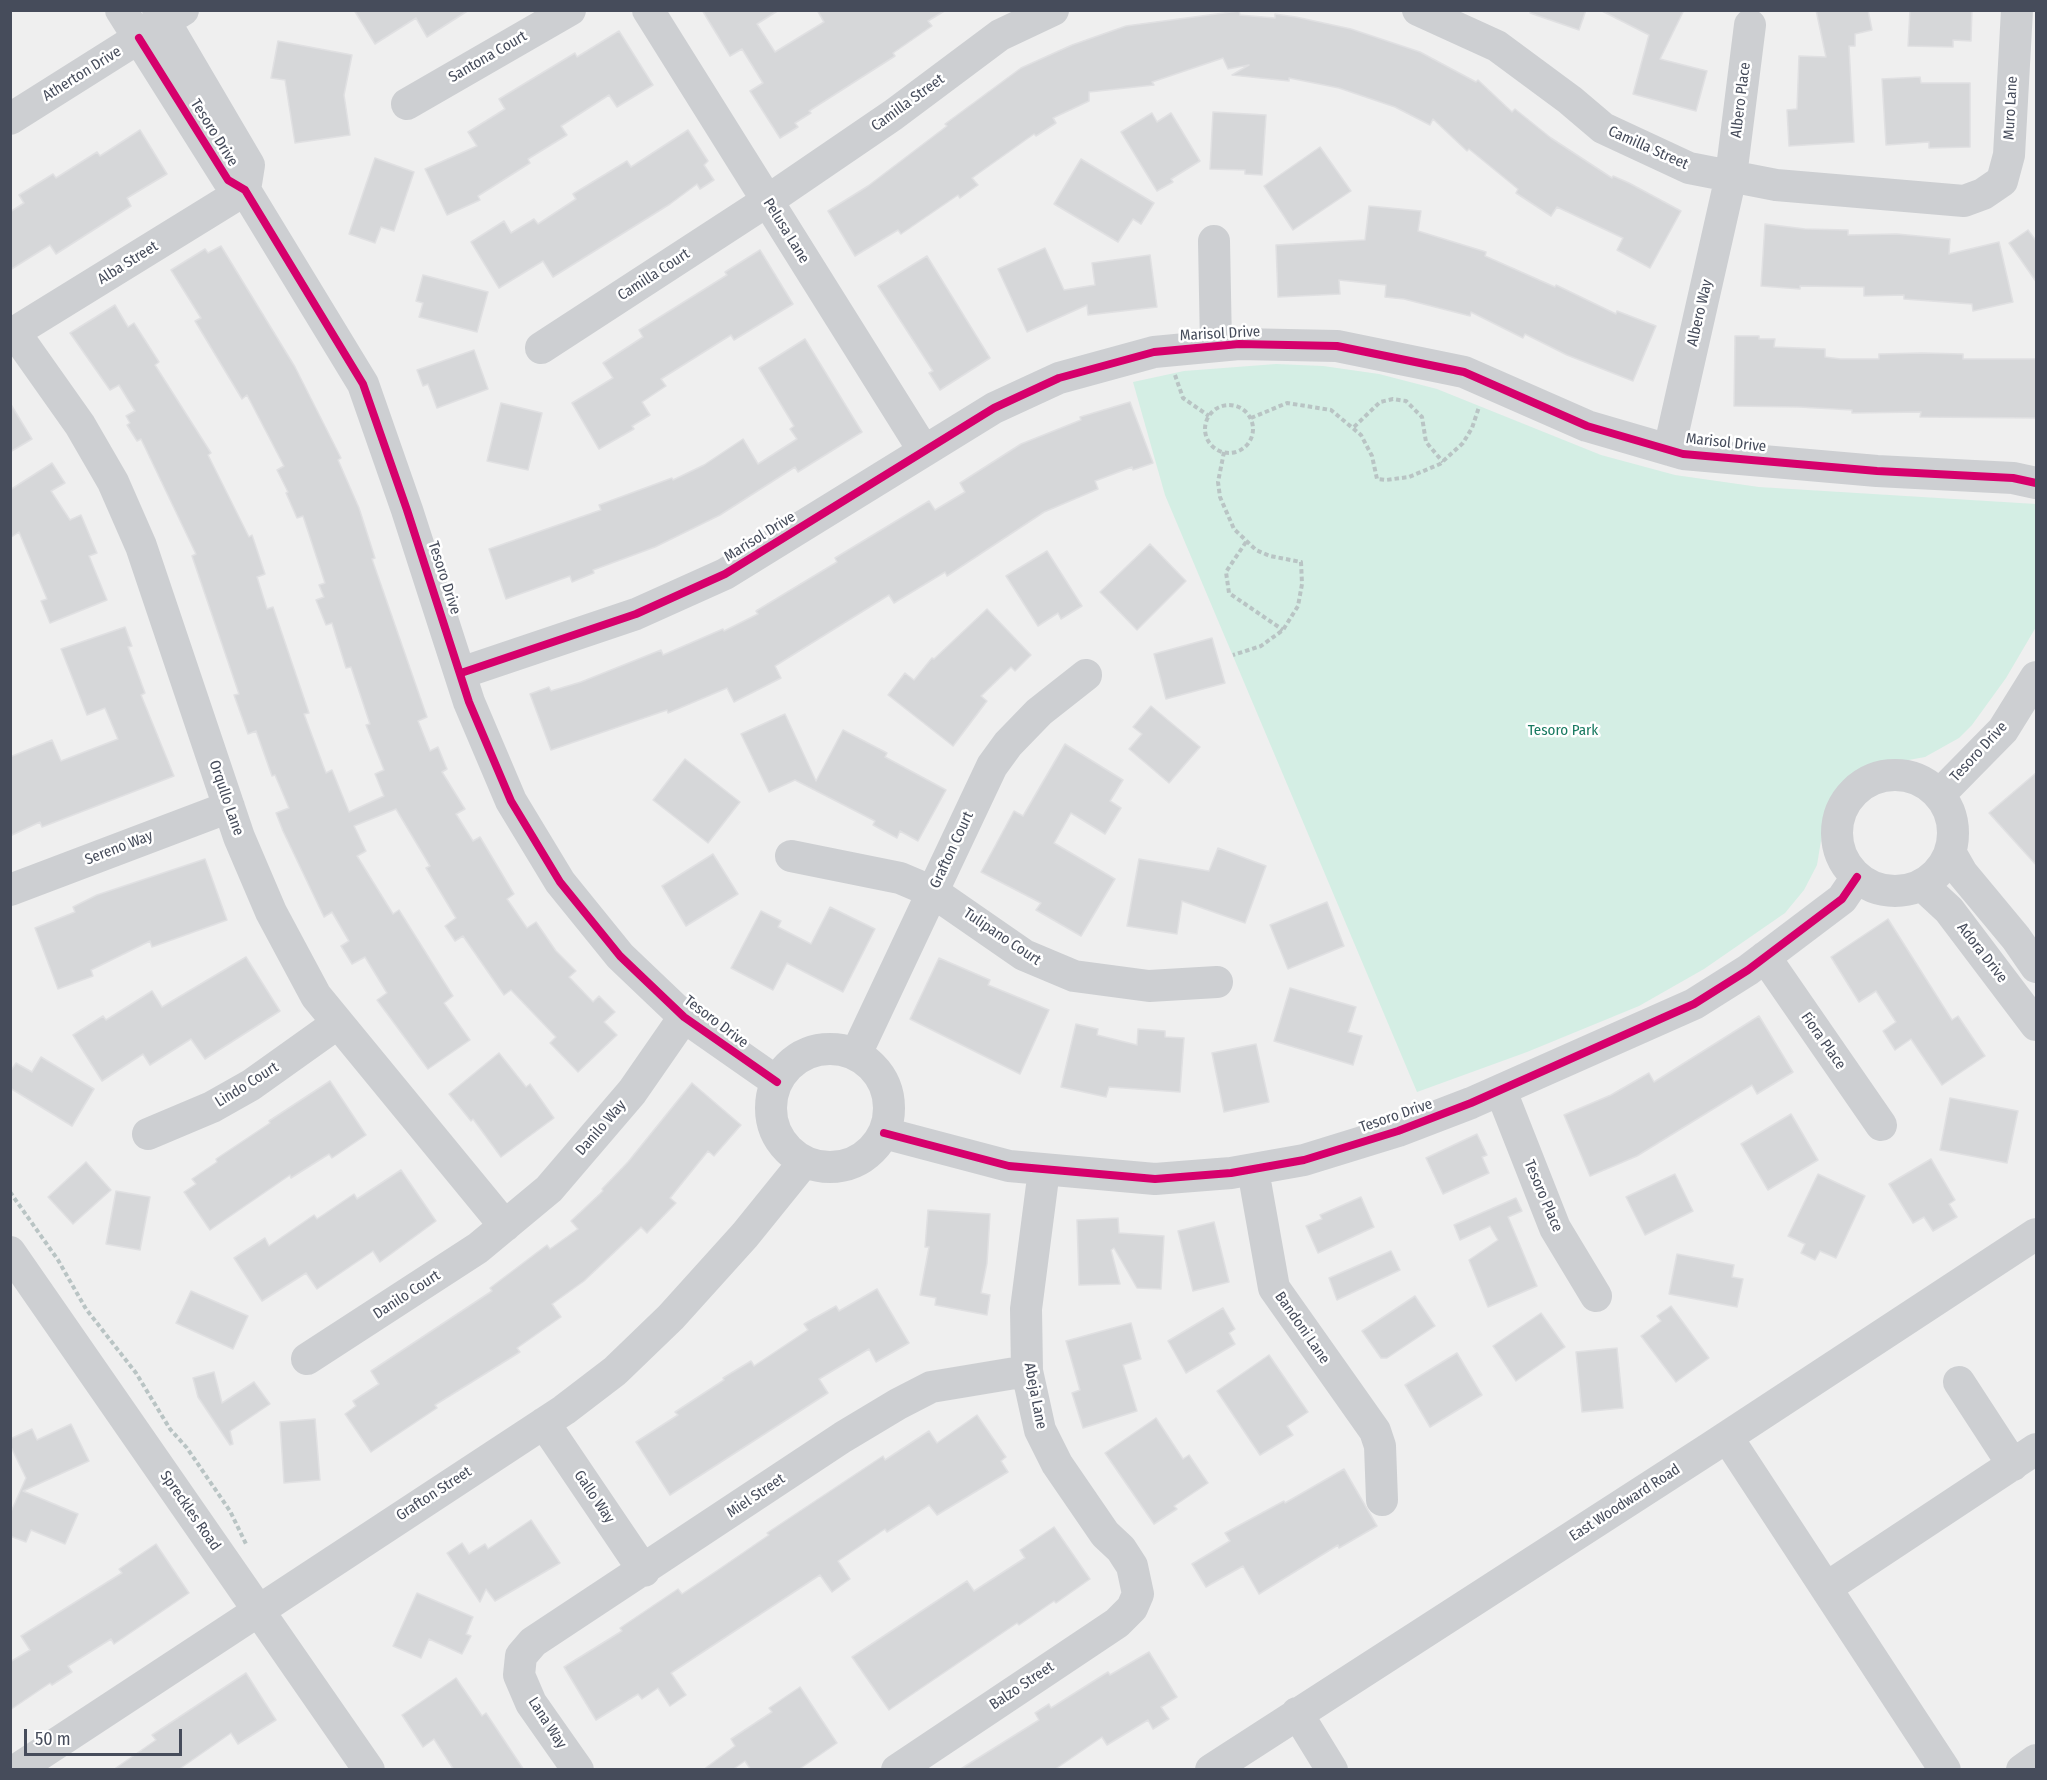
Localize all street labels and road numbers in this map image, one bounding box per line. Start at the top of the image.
street label: Santona Court [446,27,530,87]
street label: Atherton Drive [39,43,125,105]
street label: Albero Place [1727,61,1755,139]
street label: Camilla Street [868,71,948,135]
street label: Muro Lane [2000,76,2022,140]
street label: Tesoro Drive [186,96,242,170]
street label: Camilla Street [1605,122,1691,174]
street label: Pelusa Lane [759,195,813,267]
street label: Alba Street [95,237,161,289]
street label: Camilla Court [615,245,693,305]
street label: Albero Way [1684,278,1716,348]
street label: Marisol Drive [1179,323,1261,345]
street label: Marisol Drive [1685,430,1767,456]
street label: Marisol Drive [721,508,799,566]
street label: Tesoro Drive [424,539,464,617]
street label: Tesoro Drive [1947,718,2011,786]
street label: Orqullo Lane [205,758,247,838]
street label: Grafton Court [926,809,978,891]
street label: Sereno Way [83,827,155,869]
street label: Tulipano Court [960,904,1044,970]
street label: Adora Drive [1953,919,2011,987]
street label: Tesoro Drive [680,992,752,1052]
street label: Fiora Place [1797,1009,1849,1073]
street label: Lindo Court [212,1059,282,1111]
street label: Tesoro Drive [1357,1095,1435,1137]
street label: Danilo Way [572,1097,630,1159]
street label: Tesoro Place [1520,1157,1566,1235]
street label: Danilo Court [370,1267,444,1323]
street label: Bandoni Lane [1271,1289,1333,1367]
street label: Abeja Lane [1020,1361,1050,1431]
street label: East Woodward Road [1566,1461,1684,1545]
street label: Grafton Street [393,1463,475,1525]
street label: Gallo Way [570,1467,618,1527]
street label: Spreckles Road [156,1468,224,1554]
street label: Miel Street [724,1470,788,1522]
street label: Balzo Street [986,1658,1058,1714]
street label: Lana Way [524,1694,570,1752]

